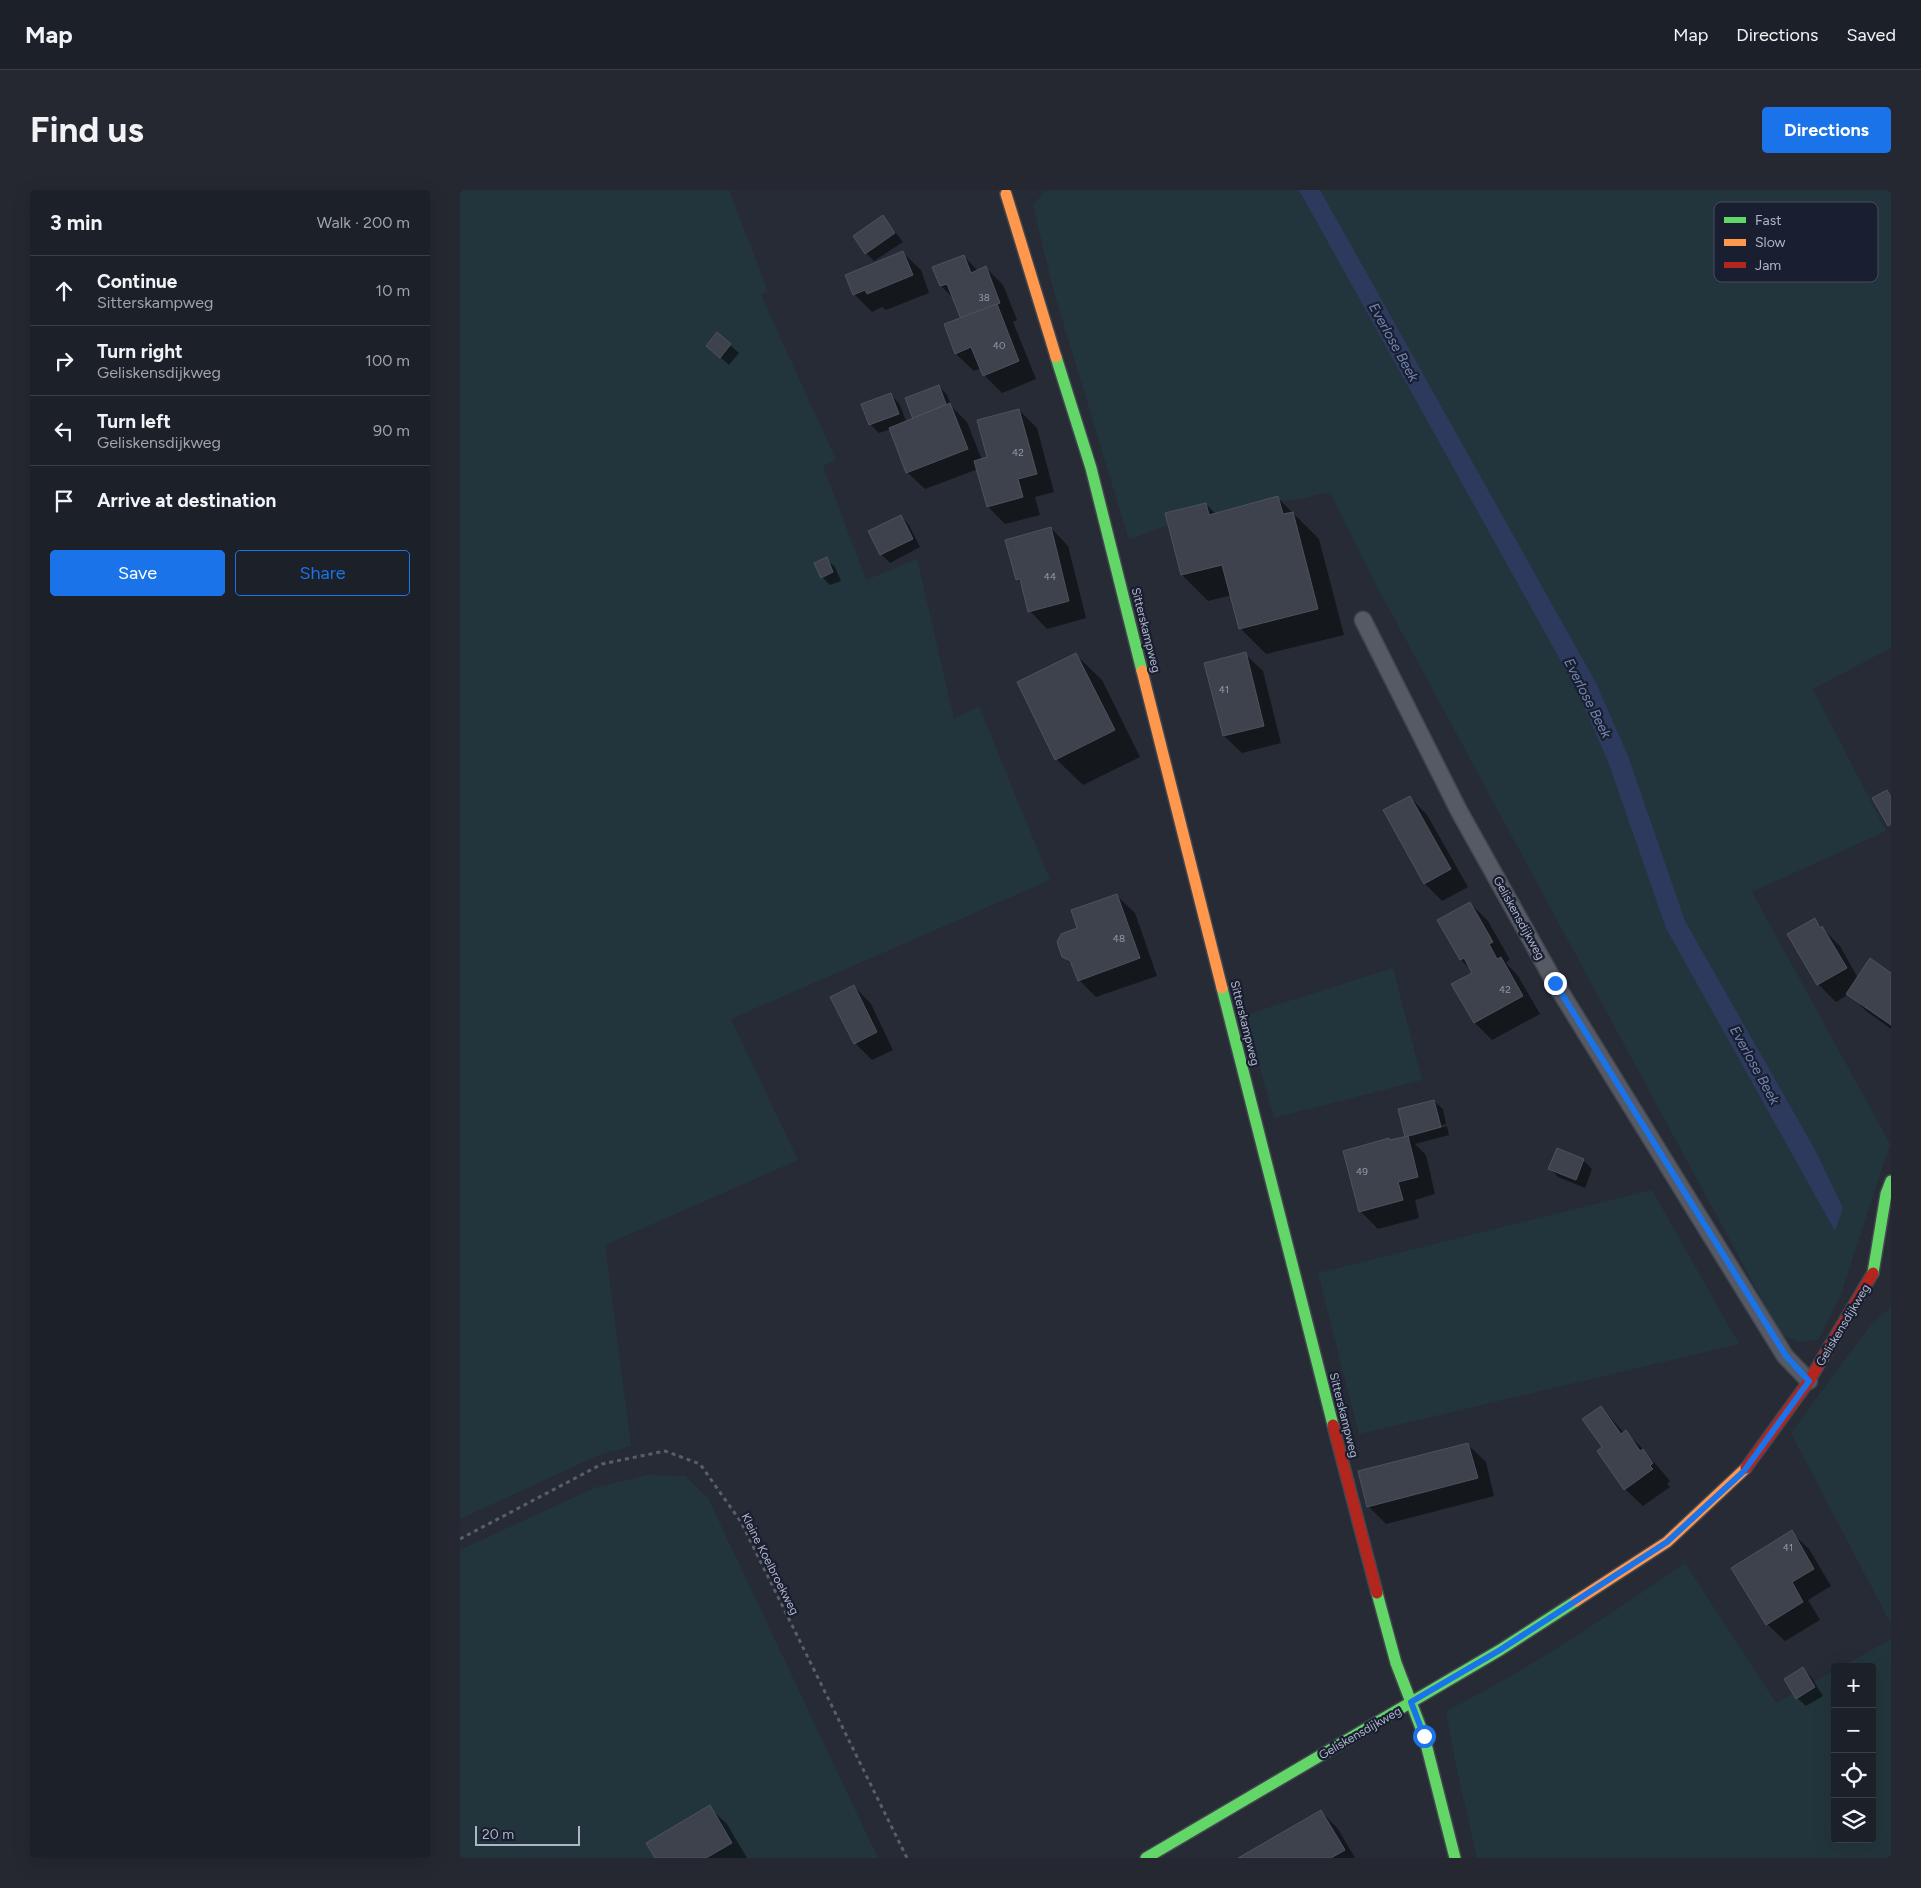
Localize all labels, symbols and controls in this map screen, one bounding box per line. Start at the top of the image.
text: Map [25,20,73,49]
text: Map [1673,24,1708,46]
text: Directions [1736,24,1818,46]
text: Saved [1846,24,1896,46]
button: Directions [1762,107,1891,153]
text: Find us [30,109,144,151]
legend [1714,202,1878,282]
text: 3 min [50,210,102,235]
text: Fast [1755,212,1781,229]
text: Walk · 200 m [317,213,410,232]
text: Slow [1755,234,1786,251]
text: Jam [1755,257,1781,274]
text: Continue [97,270,177,293]
icon: ahead [50,277,78,305]
text: 10 m [376,281,410,300]
house number: 38 [978,291,990,304]
text: Sitterskampweg [97,293,213,312]
water label: Everlose Beek [1365,300,1423,386]
house number: 40 [993,339,1005,352]
text: Turn right [97,340,183,363]
icon: right [50,347,78,375]
text: 100 m [365,351,410,370]
text: Geliskensdijkweg [97,363,221,382]
text: Turn left [97,410,171,433]
icon: left [50,417,78,445]
text: 90 m [373,421,410,440]
text: Geliskensdijkweg [97,433,221,452]
house number: 42 [1012,446,1024,459]
icon: arrive [50,487,78,515]
text: Arrive at destination [97,489,276,512]
button: Save [50,550,225,596]
button: Share [235,550,410,596]
house number: 44 [1044,570,1056,583]
street label: Sitterskampweg [1129,586,1163,674]
water label: Everlose Beek [1560,655,1616,742]
house number: 41 [1219,683,1229,696]
street label: Geliskensdijkweg [1490,874,1548,962]
house number: 48 [1113,932,1125,945]
route end [1544,972,1567,995]
street label: Sitterskampweg [1228,979,1262,1067]
house number: 42 [1499,983,1511,996]
water label: Everlose Beek [1726,1023,1784,1109]
house number: 49 [1356,1165,1368,1178]
street label: Geliskensdijkweg [1813,1282,1873,1368]
street label: Sitterskampweg [1327,1371,1361,1459]
street label: Kleine Koelbroekweg [738,1511,802,1617]
house number: 41 [1783,1541,1793,1554]
map controls [1831,1663,1876,1843]
button: + [1831,1663,1876,1708]
street label: Geliskensdijkweg [1316,1704,1404,1762]
button: − [1831,1708,1876,1753]
route start [1413,1725,1436,1748]
button: locate [1831,1753,1876,1798]
button: layers [1831,1798,1876,1843]
scale bar [475,1823,580,1846]
text: 20 m [482,1826,514,1843]

